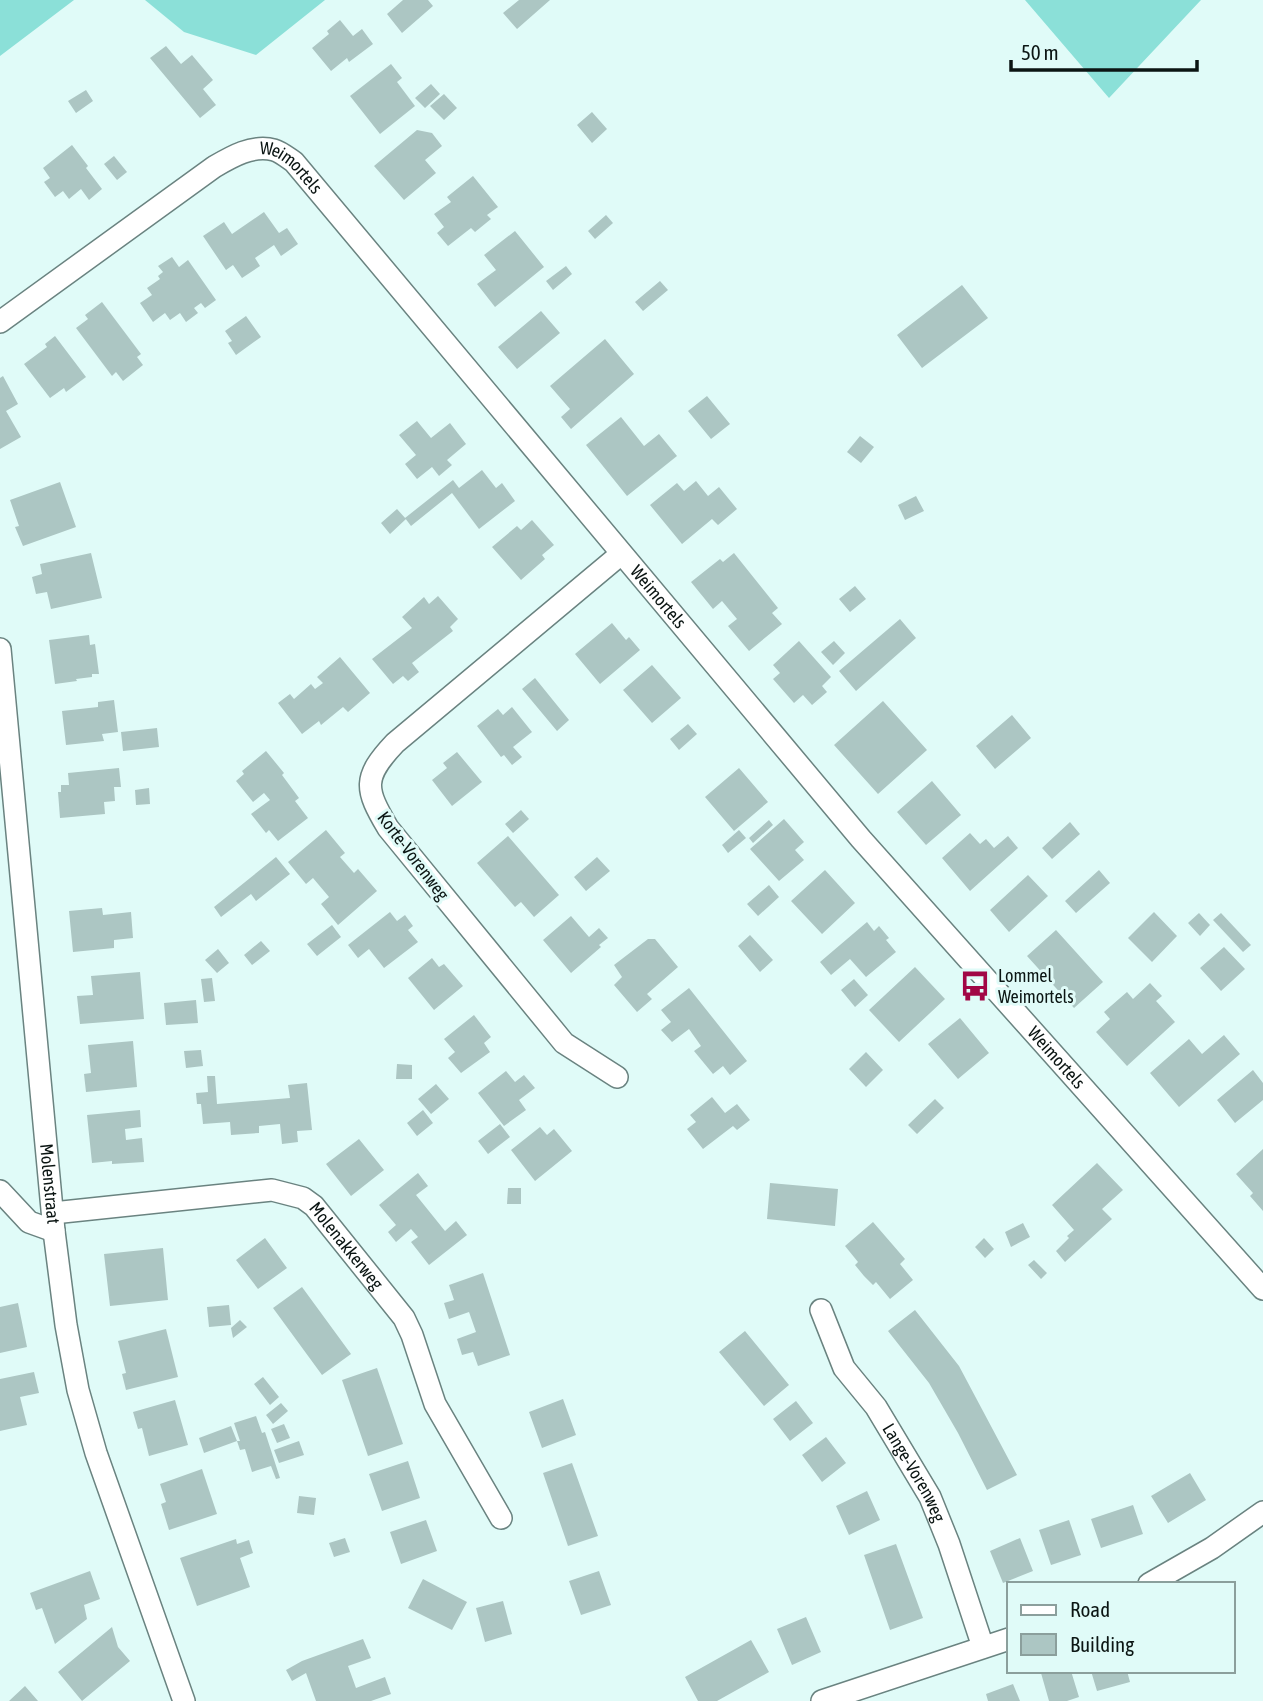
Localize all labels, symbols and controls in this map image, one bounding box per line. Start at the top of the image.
scale bar [1011,28,1196,72]
text: 50 m [1021,40,1059,64]
street label: Weimortels [259,137,327,198]
street label: Weimortels [626,561,691,632]
street label: Korte-Vorenweg [373,807,454,904]
place label: Lommel Weimortels [998,965,1074,1007]
bus stop icon: Lommel Weimortels [958,969,992,1003]
street label: Weimortels [1024,1022,1090,1093]
street label: Molenstraat [36,1143,64,1225]
street label: Molenakkerweg [305,1198,388,1294]
street label: Lange-Vorenweg [878,1420,950,1525]
legend [1007,1582,1235,1673]
text: Road [1070,1597,1110,1621]
text: Building [1070,1632,1134,1656]

